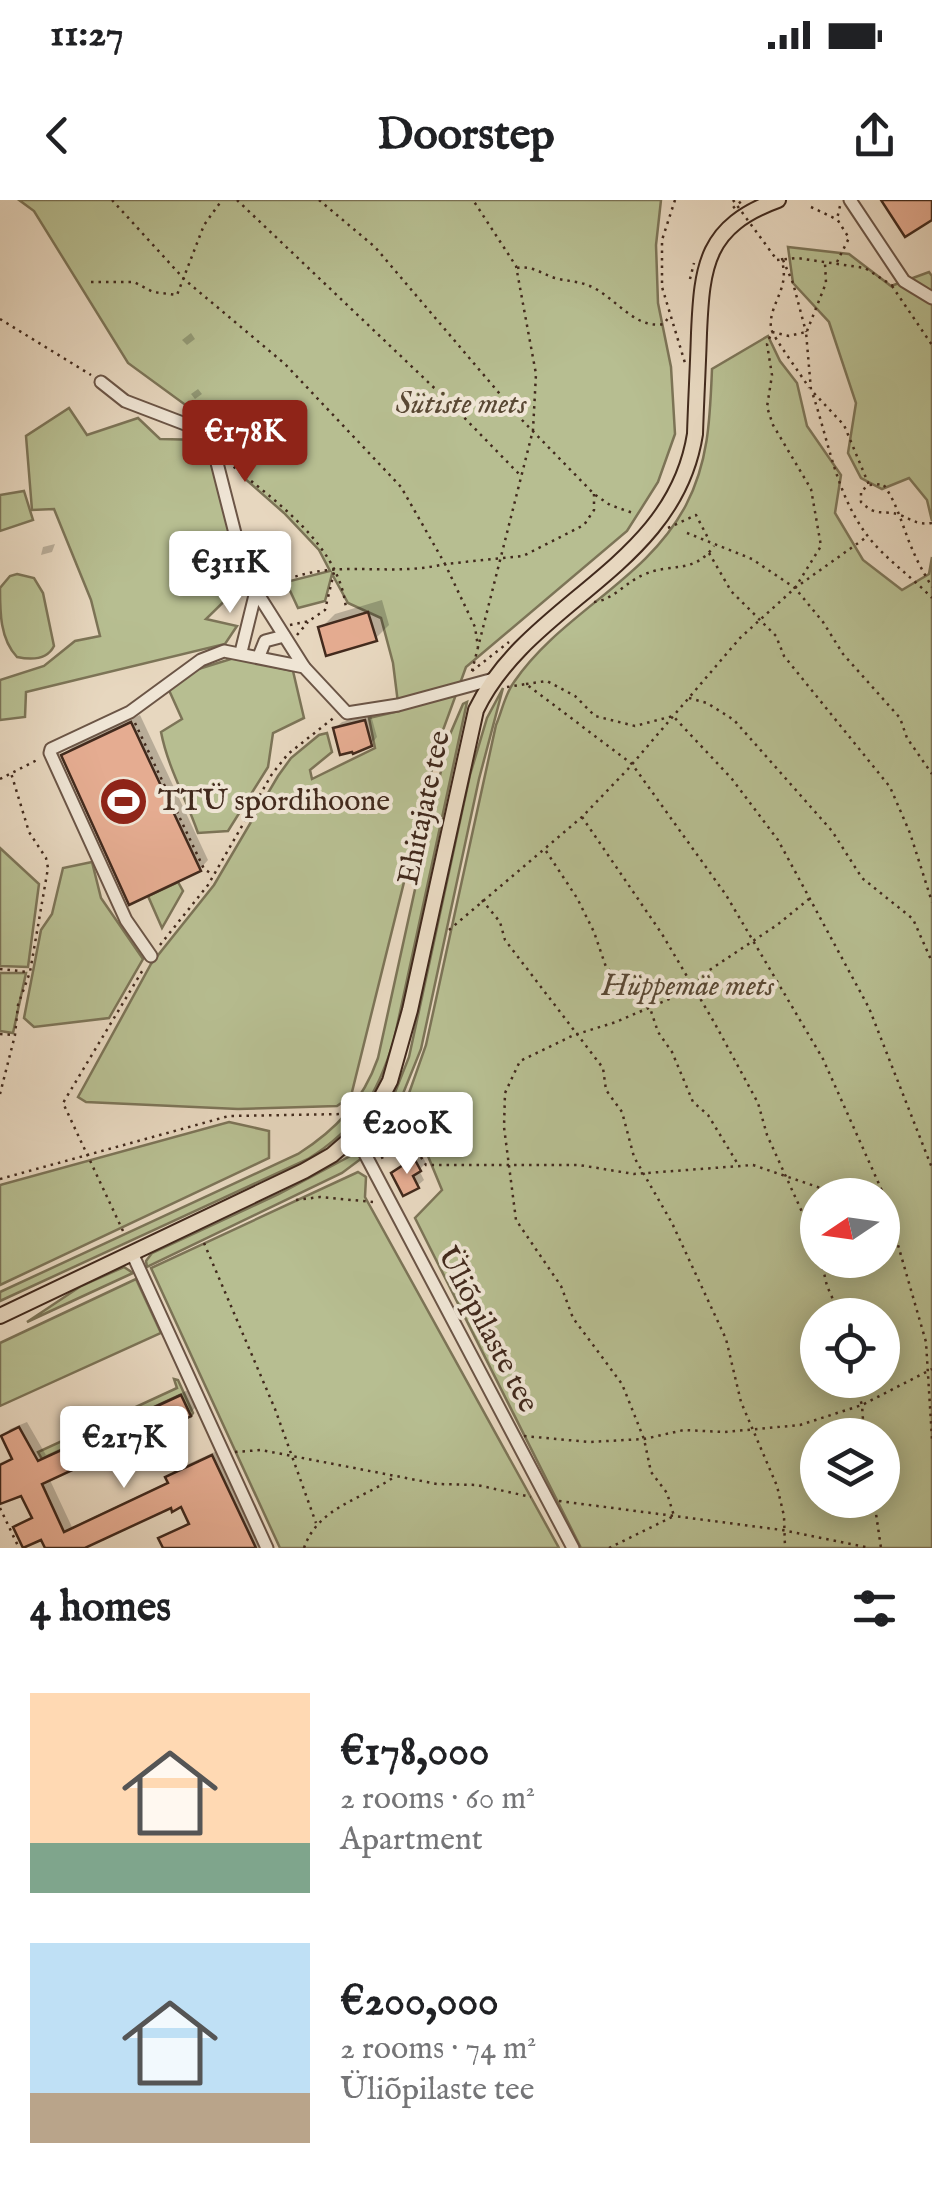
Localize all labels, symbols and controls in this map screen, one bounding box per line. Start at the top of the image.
text: 11:27 [50,11,124,59]
text: Doorstep [377,107,555,164]
icon: back [30,108,85,163]
icon: share [847,108,902,163]
park label: Sütiste mets [396,386,527,424]
pin: €178K [175,400,315,485]
text: €178K [204,412,286,453]
pin: €311K [160,531,300,616]
text: €311K [191,543,269,584]
street label: Ehitajate tee [390,728,460,888]
sports icon: TTÜ spordihoone [97,776,149,828]
place label: TTÜ spordihoone [158,783,390,821]
park label: Hüppemäe mets [601,968,775,1006]
pin: €200K [337,1092,477,1177]
text: €200K [363,1104,451,1145]
north arrow [800,1178,900,1278]
map controls [800,1178,900,1518]
street label: Üliõpilaste tee [427,1241,547,1419]
button: locate [800,1298,900,1398]
pin: €217K [54,1406,194,1491]
text: €217K [82,1418,166,1459]
button: layers [800,1418,900,1518]
icon: filters [847,1581,902,1636]
text: 4 homes [30,1582,171,1635]
text: €178,000 [340,1726,489,1779]
icon: home [110,1733,230,1853]
text: 2 rooms · 60 m² [340,1779,535,1820]
text: Apartment [340,1820,483,1861]
text: €200,000 [340,1976,499,2029]
icon: home [110,1983,230,2103]
text: 2 rooms · 74 m² [340,2029,536,2070]
text: Üliõpilaste tee [340,2070,534,2111]

